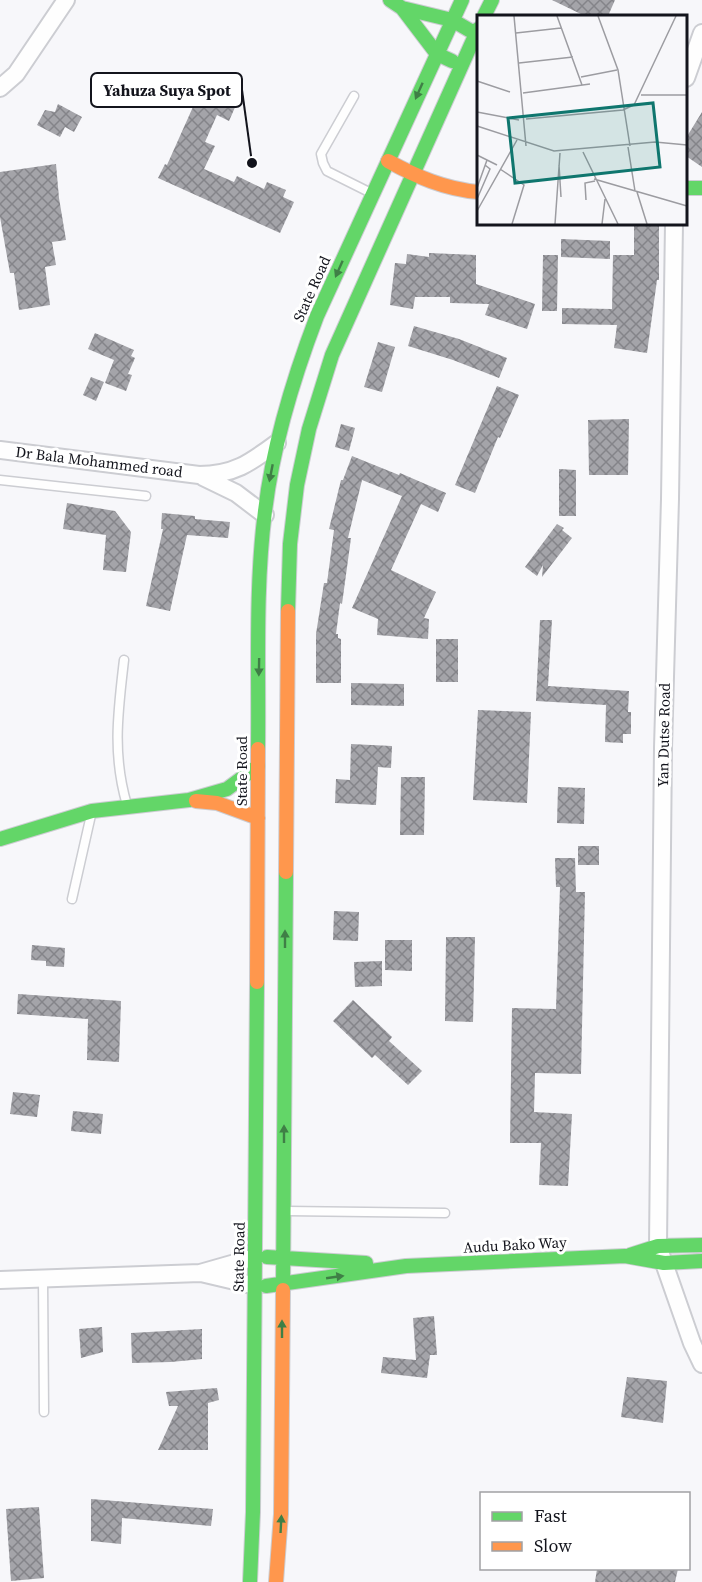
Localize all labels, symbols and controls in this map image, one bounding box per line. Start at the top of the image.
inset map [477,15,687,225]
callout: Yahuza Suya Spot [91,73,242,107]
text: Yahuza Suya Spot [103,79,231,101]
one-way arrow [415,83,424,100]
street label: State Road [288,252,336,325]
one-way arrow [334,260,344,278]
street label: Dr Bala Mohammed road [14,441,184,482]
one-way arrow [266,464,275,483]
one-way arrow [254,658,264,677]
street label: Yan Dutse Road [652,682,675,787]
street label: State Road [231,735,252,806]
one-way arrow [280,929,290,948]
one-way arrow [279,1124,289,1143]
street label: State Road [227,1221,250,1292]
street label: Audu Bako Way [463,1231,568,1258]
one-way arrow [325,1272,344,1281]
one-way arrow [277,1319,287,1338]
legend [480,1492,690,1570]
text: Fast [534,1503,567,1528]
one-way arrow [276,1514,285,1533]
text: Slow [534,1533,572,1558]

